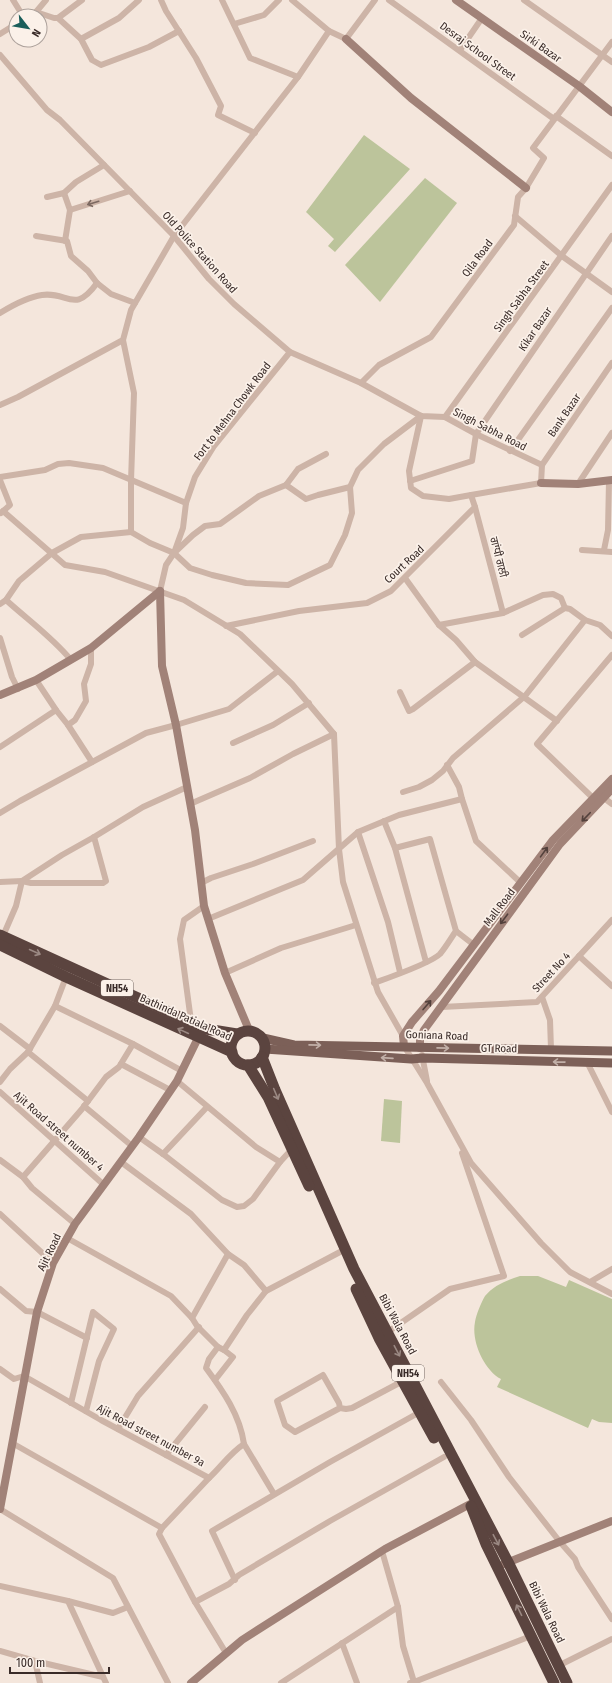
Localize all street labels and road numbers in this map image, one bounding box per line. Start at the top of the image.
street label: Desraj School Street [437,19,519,84]
street label: Sirki Bazar [518,27,564,65]
street label: Old Police Station Road [160,209,240,296]
street label: Qila Road [459,237,496,280]
street label: Singh Sabha Street [491,258,552,335]
street label: Kikar Bazar [516,305,555,354]
street label: Fort to Mehna Chowk Road [191,360,274,463]
street label: Bank Bazar [545,391,584,440]
street label: Singh Sabha Road [451,405,529,454]
street label: ਗਾਂਧੀ ਗਲੀ [487,535,510,579]
street label: Court Road [382,543,427,586]
street label: Mall Road [481,886,518,929]
street label: Street No 4 [530,949,574,995]
road number: NH54 [101,980,133,996]
street label: Bathinda Patiala Road [138,991,234,1044]
street label: Goniana Road [405,1028,469,1043]
street label: GT Road [481,1042,517,1055]
street label: Ajit Road street number 4 [11,1089,107,1174]
street label: Ajit Road [35,1231,64,1273]
street label: Bibi Wala Road [376,1292,419,1357]
road number: NH54 [392,1365,424,1381]
street label: Ajit Road street number 9a [95,1402,207,1469]
street label: Bibi Wala Road [526,1579,567,1645]

